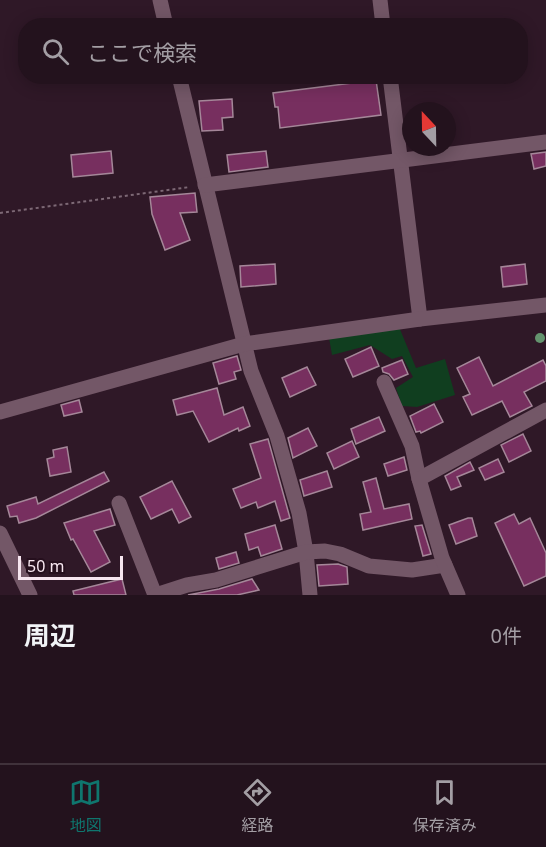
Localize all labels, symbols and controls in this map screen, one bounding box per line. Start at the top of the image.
search box [18,18,528,84]
icon: search [39,35,72,68]
text: ここで検索 [87,37,197,67]
north arrow [402,102,456,156]
scale bar [18,553,123,580]
text: 50 m [27,555,64,577]
text: 周辺 [24,617,76,653]
text: 0件 [491,622,522,649]
tab: 地図 [69,776,102,836]
tab: 経路 [241,776,274,836]
tab: 保存済み [413,776,477,836]

